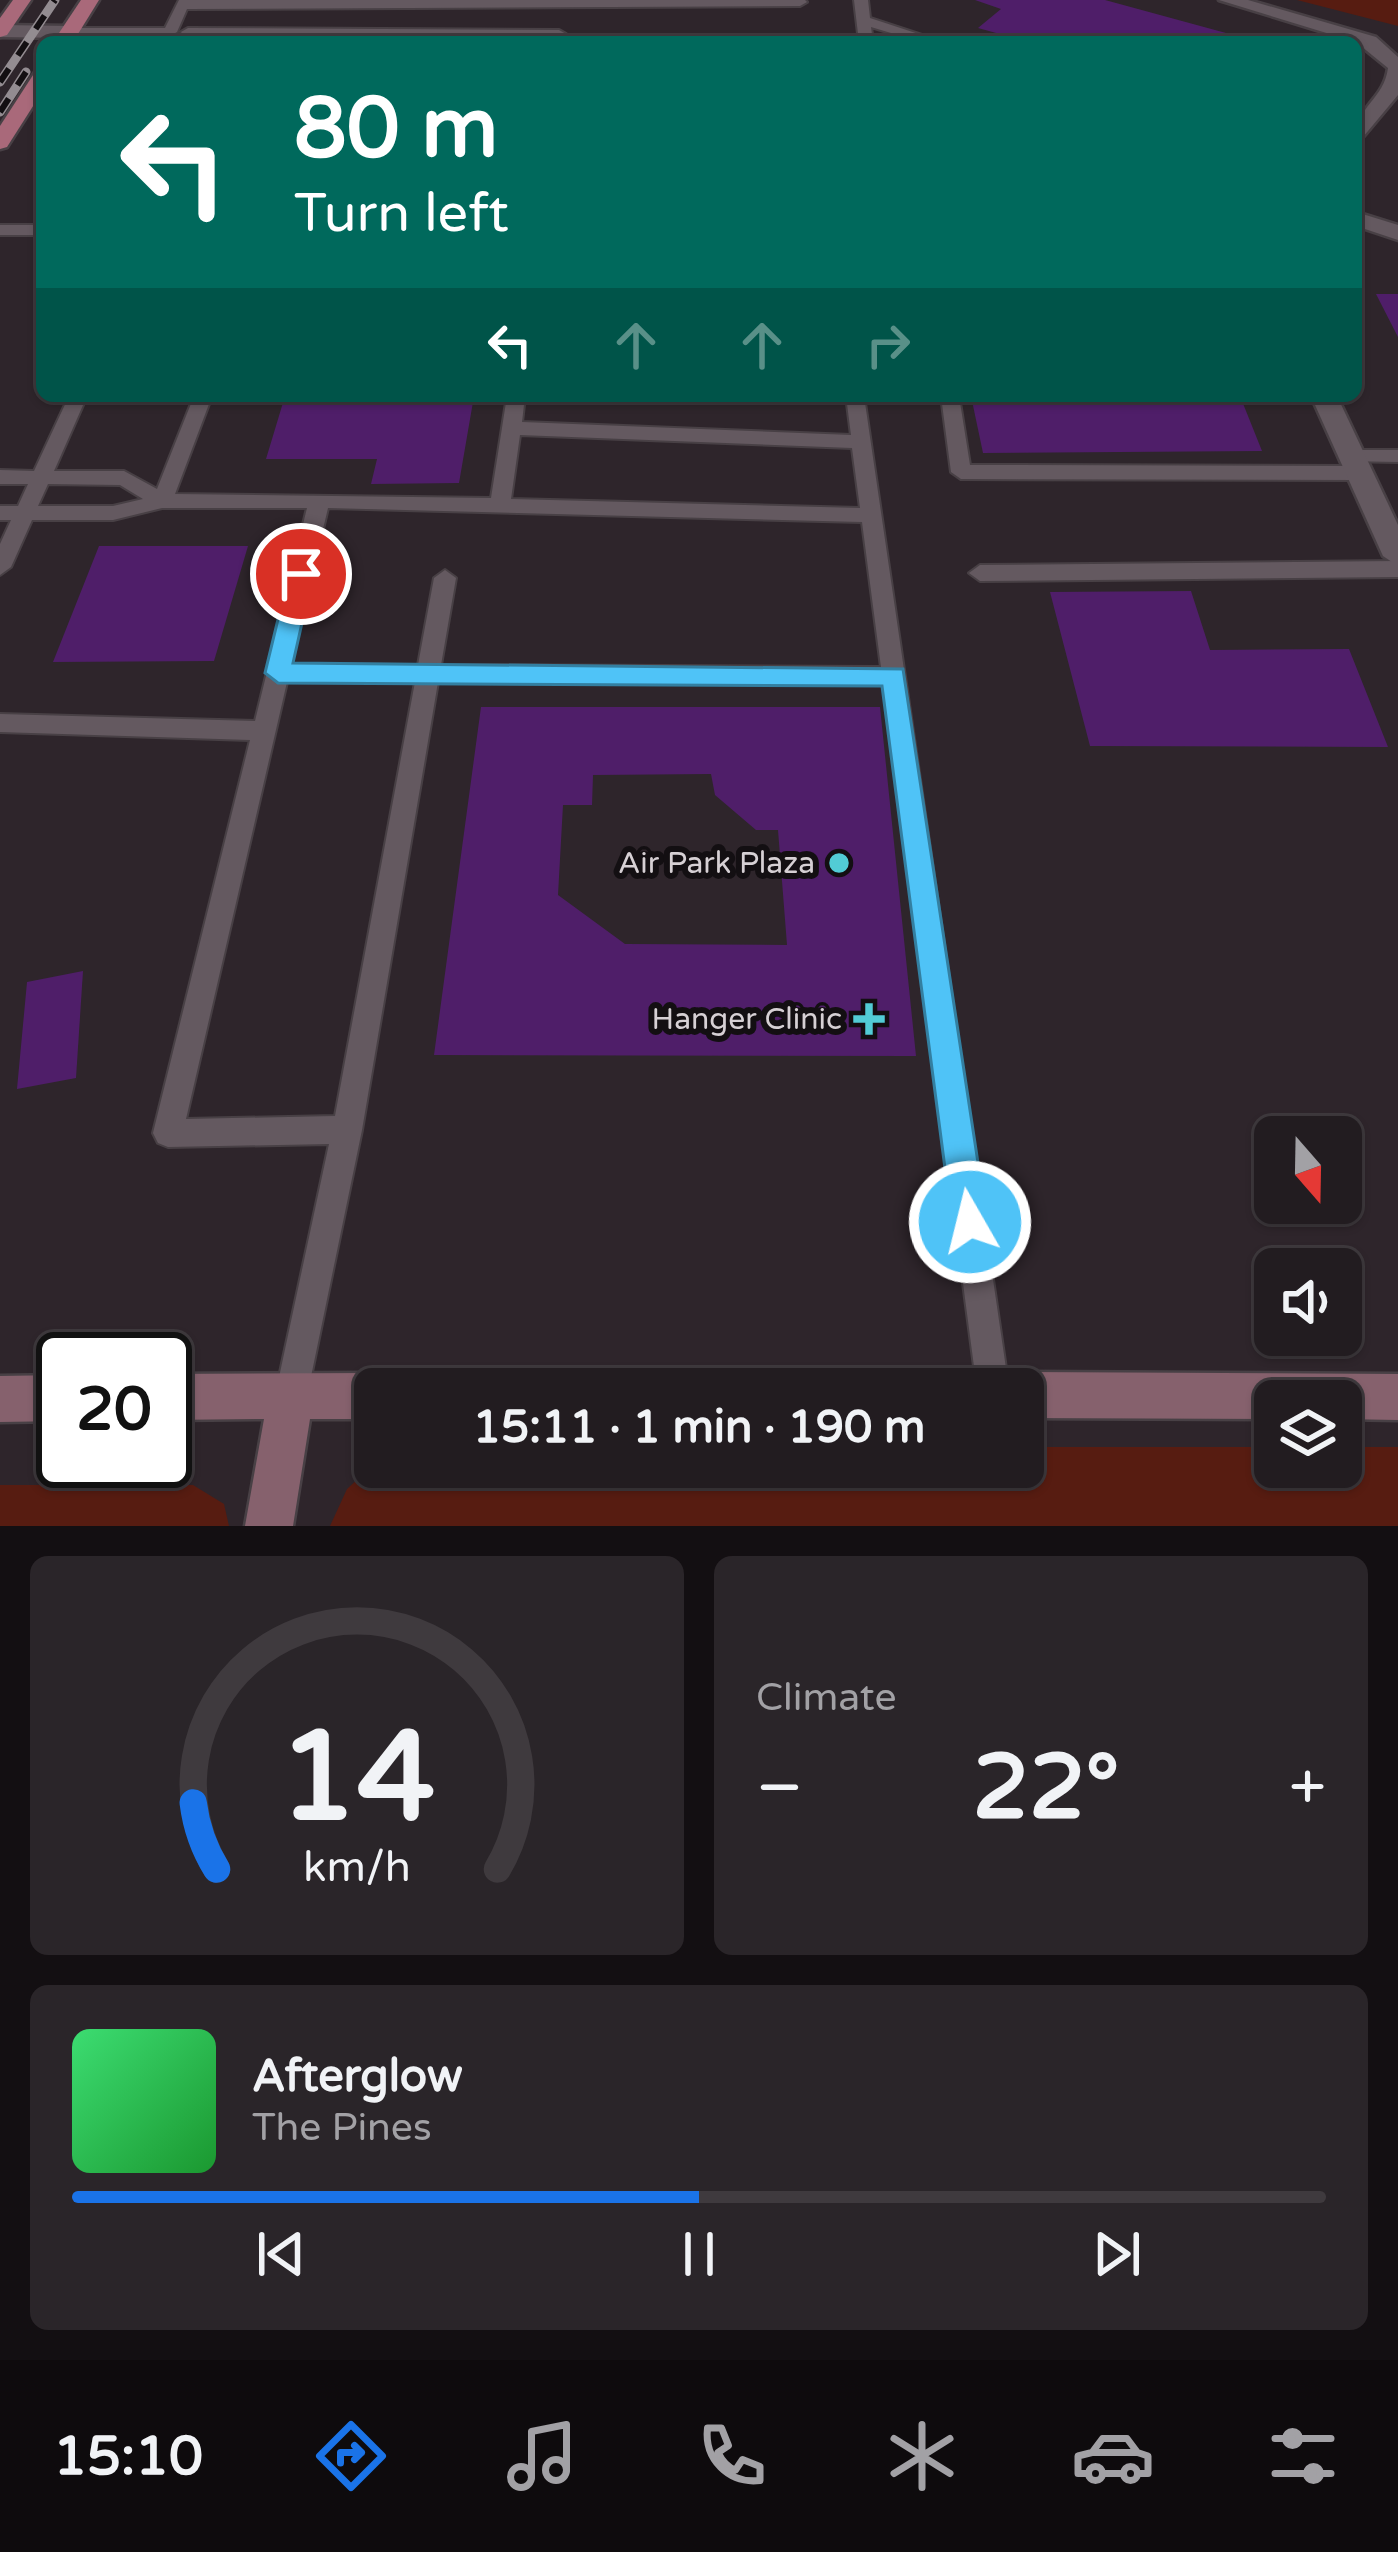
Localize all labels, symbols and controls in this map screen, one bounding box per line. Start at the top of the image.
text: 80 m [294,79,498,180]
icon: left [96,84,252,240]
text: Turn left [294,181,509,246]
icon: left [477,312,543,378]
icon: ahead [603,312,669,378]
icon: ahead [729,312,795,378]
icon: right [855,312,921,378]
pin [250,523,352,625]
icon: arrive [268,541,334,607]
place label: Air Park Plaza [618,845,815,882]
marker: Air Park Plaza [826,850,852,876]
place label: Hanger Clinic [652,1001,842,1038]
marker: Hanger Clinic [853,1003,885,1035]
north arrow [1254,1116,1362,1224]
map controls [1254,1116,1362,1488]
position arrow [907,1159,1033,1285]
button: sound [1254,1248,1362,1356]
speed limit sign: 20 [36,1332,192,1488]
button: layers [1254,1380,1362,1488]
text: 15:11 · 1 min · 190 m [473,1401,925,1455]
text: Climate [756,1674,896,1721]
text: 14 [279,1703,435,1854]
text: 22° [972,1734,1119,1843]
text: − [756,1748,803,1828]
text: + [1289,1748,1326,1828]
text: km/h [303,1841,411,1892]
text: Afterglow [252,2050,463,2104]
text: The Pines [252,2104,432,2151]
icon: previous [248,2221,314,2287]
icon: pause [666,2221,732,2287]
icon: next [1084,2221,1150,2287]
icon: directions [309,2414,393,2498]
icon: music [500,2414,584,2498]
icon: phone [690,2414,774,2498]
icon: climate [880,2414,964,2498]
icon: car [1071,2414,1155,2498]
icon: filters [1261,2414,1345,2498]
text: 15:10 [53,2424,203,2489]

